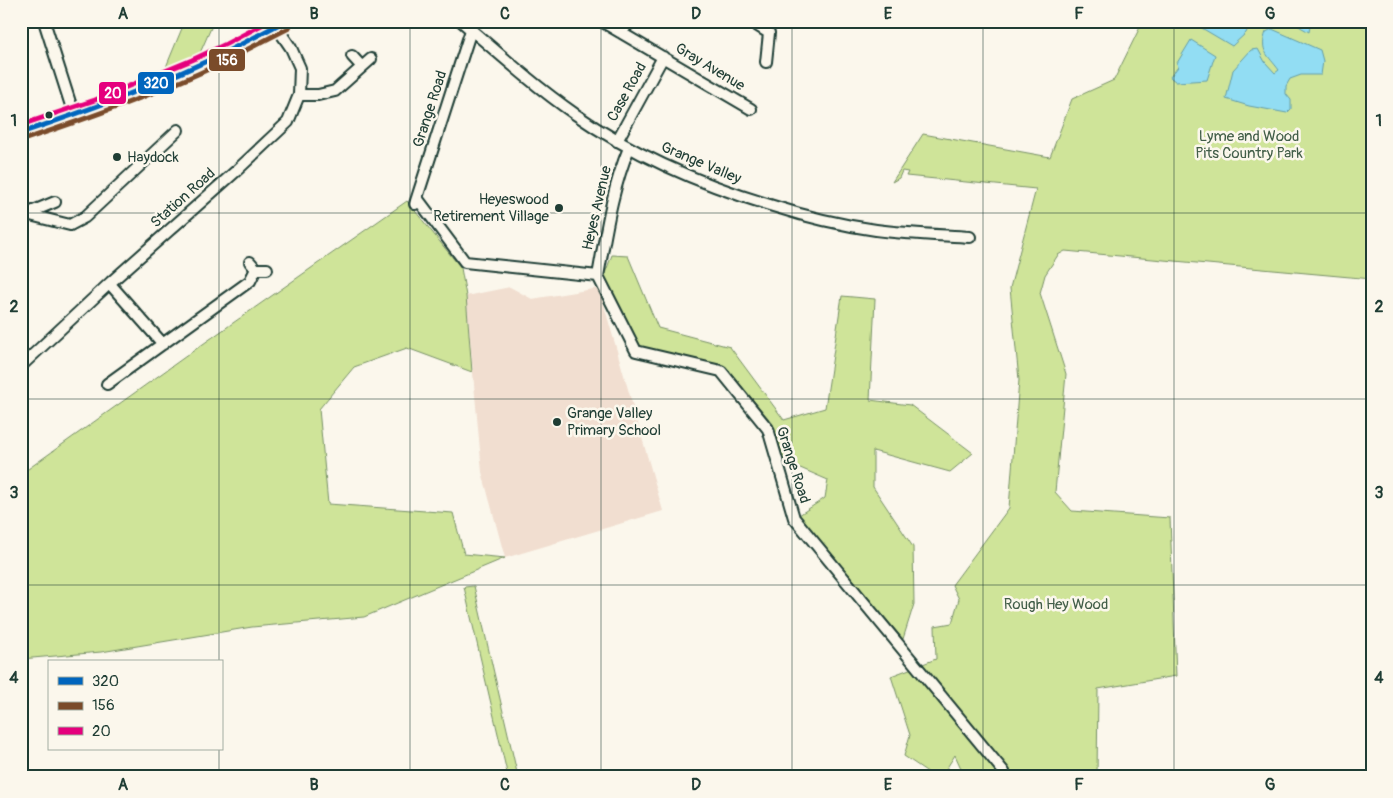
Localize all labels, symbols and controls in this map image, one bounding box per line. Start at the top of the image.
text: A [118,4,129,24]
text: B [309,4,319,24]
text: C [500,4,510,24]
text: D [691,4,701,24]
text: E [884,4,893,24]
text: F [1074,4,1084,24]
text: G [1265,4,1276,24]
street label: Gray Avenue [672,39,749,96]
line badge: 156 [208,48,246,72]
text: 156 [216,52,238,69]
street label: Case Road [603,59,651,125]
street label: Grange Road [409,68,451,150]
line badge: 320 [137,71,175,95]
text: 320 [143,75,169,92]
line badge: 20 [98,81,127,105]
text: 20 [104,85,122,102]
unlabelled marker [44,110,54,120]
text: 1 [11,111,17,131]
text: 1 [1376,111,1382,131]
park label: Lyme and Wood Pits Country Park [1195,127,1303,163]
street label: Grange Valley [658,138,745,189]
place label: Haydock [127,148,180,167]
marker: Haydock [111,151,123,163]
street label: Heyes Avenue [578,163,616,252]
street label: Station Road [147,164,219,232]
place label: Heyeswood Retirement Village [433,190,550,226]
marker: Heyeswood Retirement Village [553,202,565,214]
text: 2 [10,297,19,317]
text: 2 [1375,297,1384,317]
place label: Grange Valley Primary School [567,404,661,440]
marker: Grange Valley Primary School [551,416,563,428]
street label: Grange Road [772,424,814,506]
text: 3 [10,483,19,503]
text: 3 [1375,483,1384,503]
park label: Rough Hey Wood [1004,595,1108,614]
legend [48,660,222,750]
text: 4 [9,668,19,688]
text: 4 [1374,668,1384,688]
text: 320 [92,672,119,691]
text: 156 [92,696,115,715]
text: 20 [92,722,111,741]
text: A [118,775,129,795]
text: B [309,775,319,795]
text: C [500,775,510,795]
text: D [691,775,701,795]
text: E [884,775,893,795]
text: F [1074,775,1084,795]
text: G [1265,775,1276,795]

